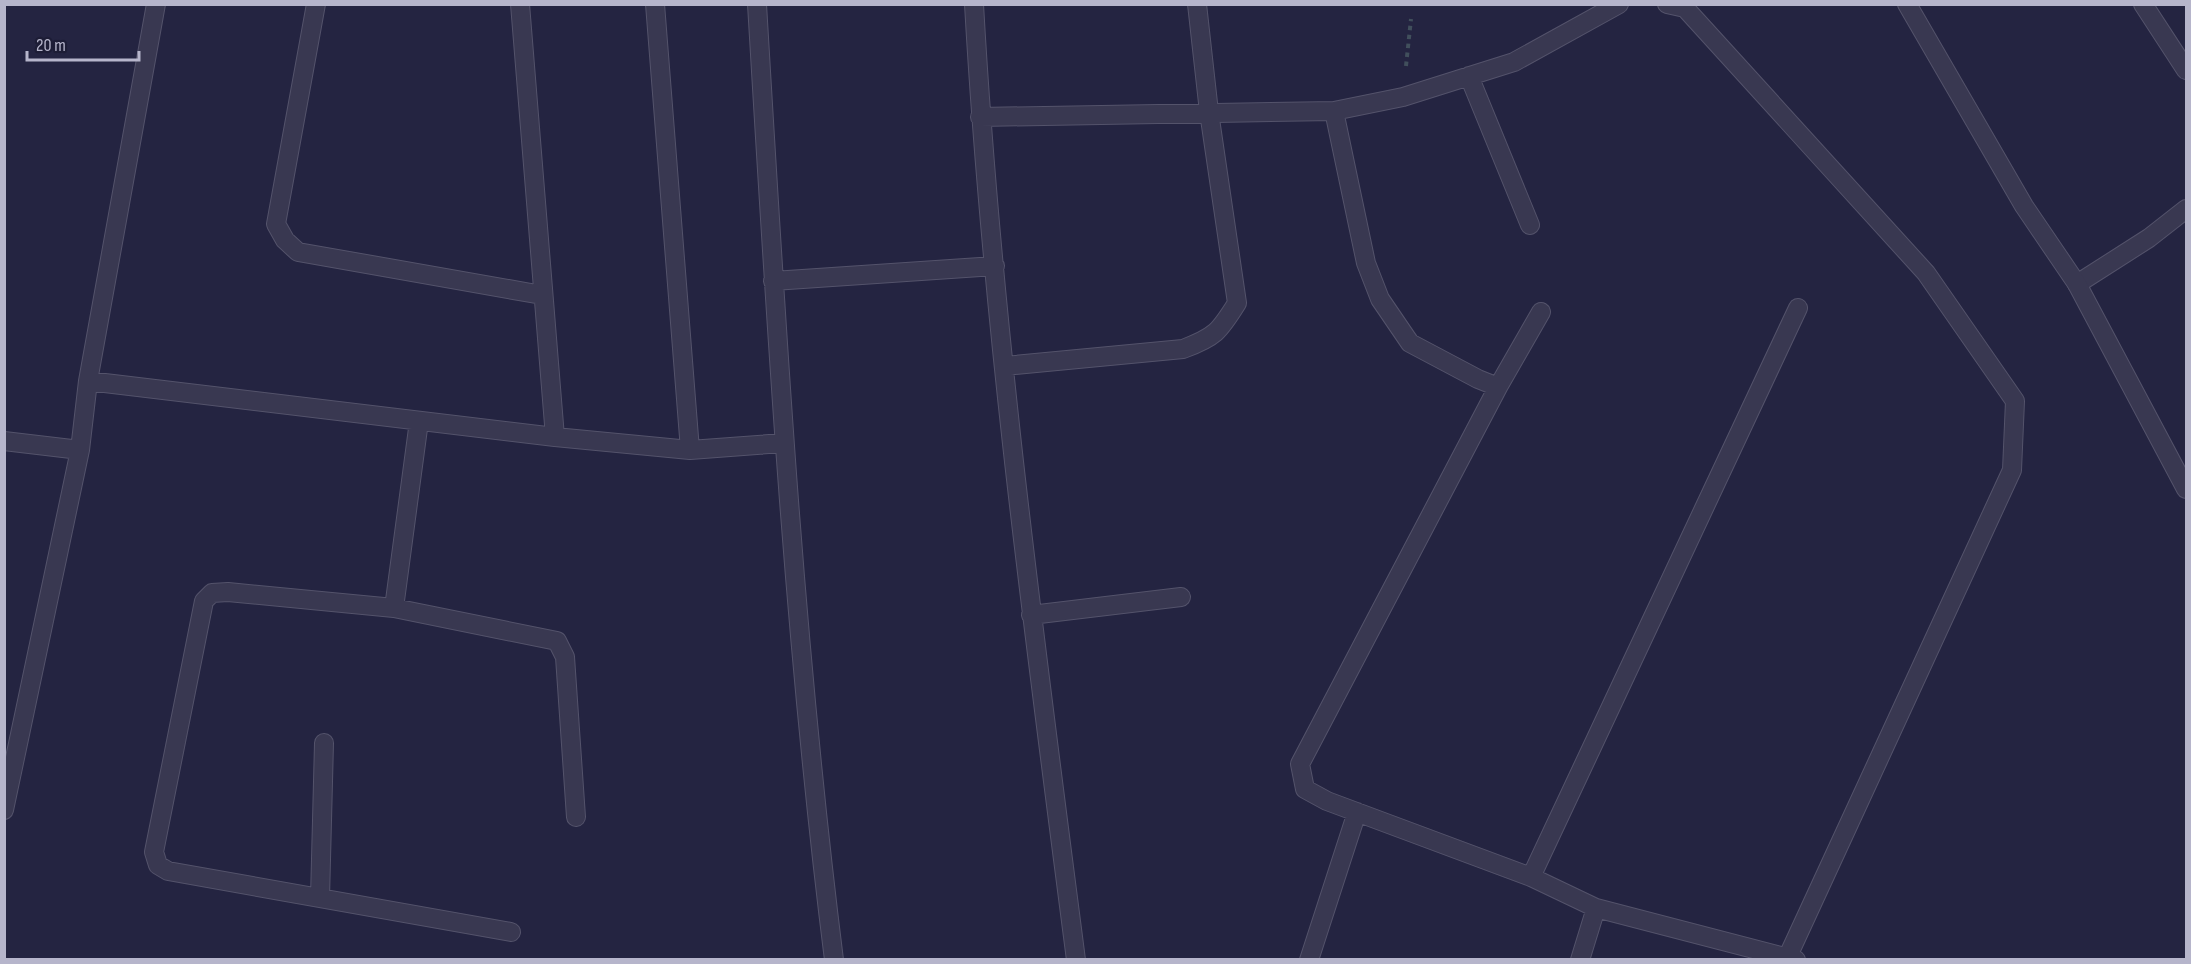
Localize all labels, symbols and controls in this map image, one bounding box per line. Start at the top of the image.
scale bar [27,24,140,62]
text: 20 m [36,35,66,56]

